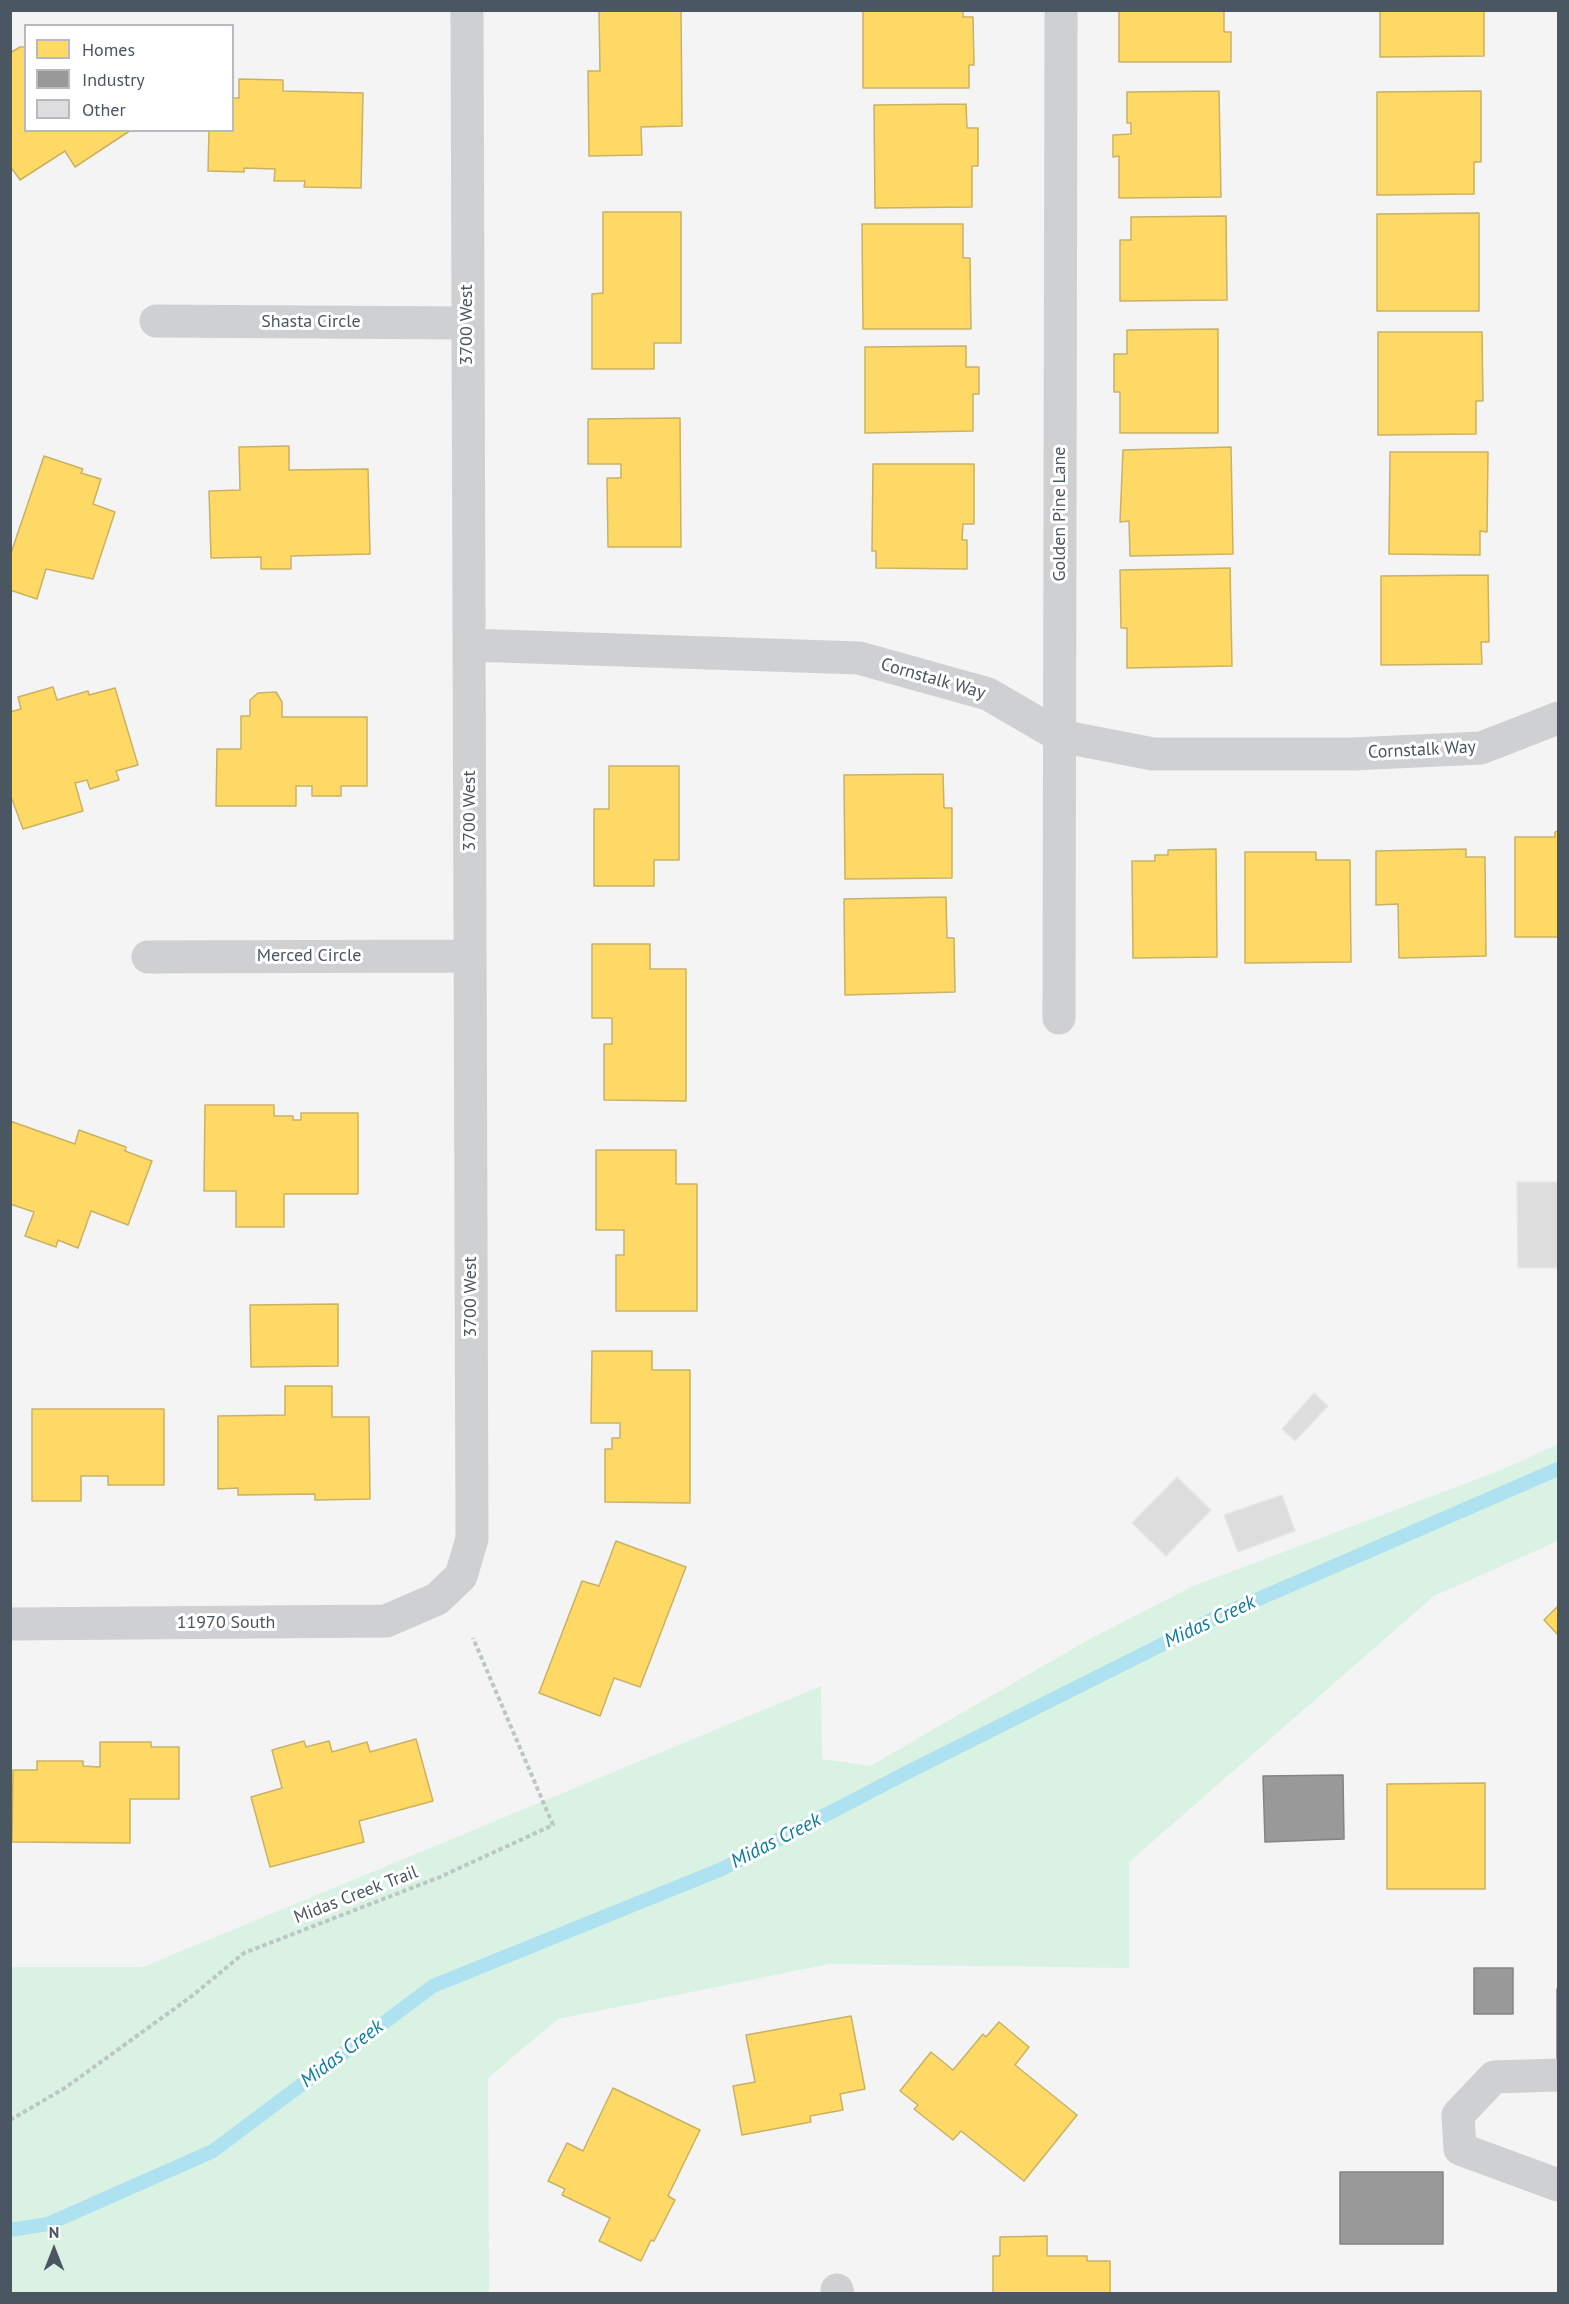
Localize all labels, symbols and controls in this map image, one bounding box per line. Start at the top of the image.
legend [24,24,234,132]
text: Homes [82,38,135,61]
text: Industry [82,68,145,91]
text: Other [82,98,126,121]
street label: 3700 West [456,284,478,366]
street label: Shasta Circle [261,311,361,333]
street label: Golden Pine Lane [1049,447,1071,581]
street label: Cornstalk Way [878,654,988,704]
street label: Cornstalk Way [1367,736,1477,764]
street label: 3700 West [459,770,481,852]
street label: Merced Circle [257,945,361,967]
street label: 3700 West [460,1256,482,1338]
water label: Midas Creek [1161,1590,1259,1654]
street label: 11970 South [177,1612,275,1634]
water label: Midas Creek [727,1808,825,1874]
street label: Midas Creek Trail [291,1861,421,1929]
water label: Midas Creek [296,2015,388,2093]
north arrow [24,2220,84,2280]
text: N [49,2222,59,2242]

